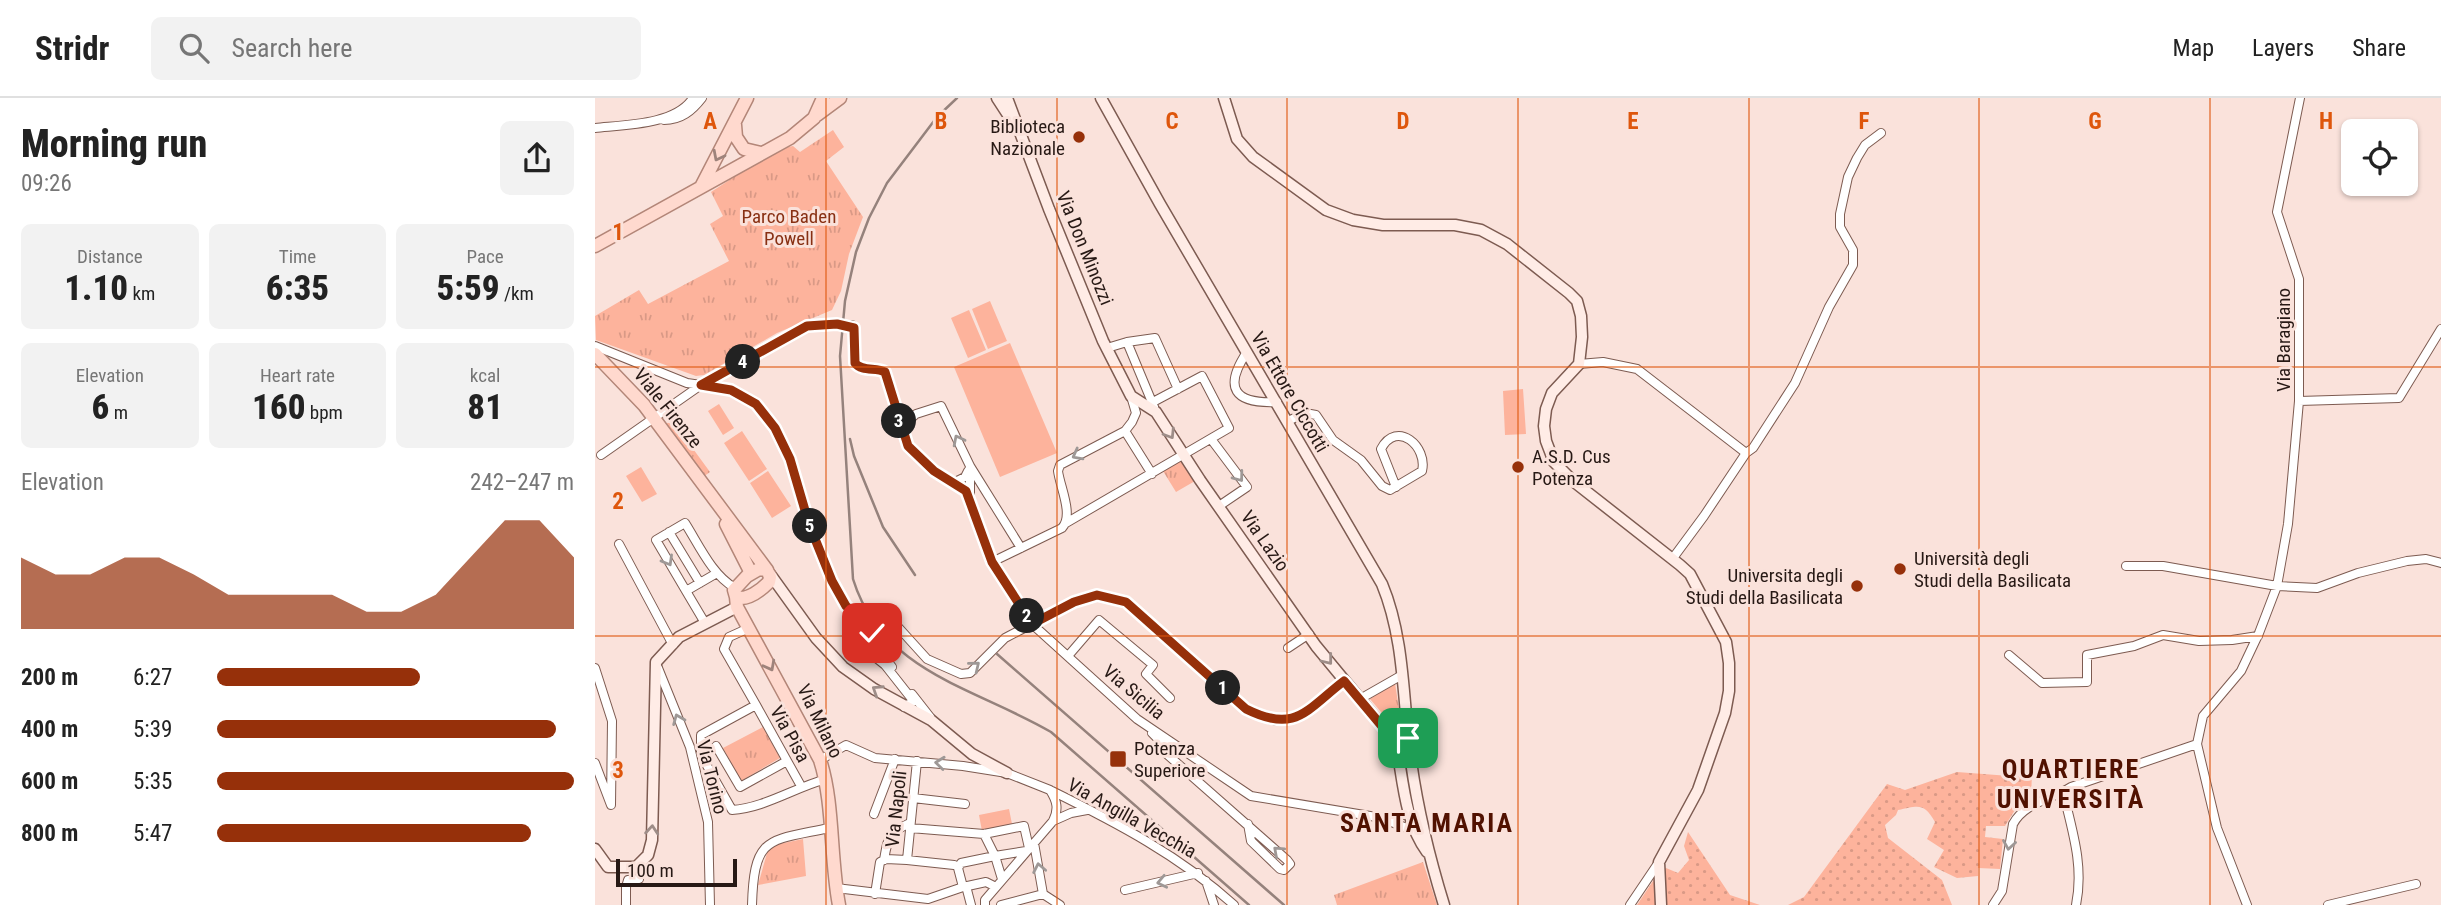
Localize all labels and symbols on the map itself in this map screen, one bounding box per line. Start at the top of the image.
text: A [703,108,717,135]
text: B [935,108,947,135]
text: C [1165,108,1179,135]
text: D [1397,108,1410,135]
text: E [1627,108,1639,135]
text: F [1859,108,1870,135]
text: G [2088,108,2102,135]
text: H [2319,108,2333,135]
place label: Biblioteca Nazionale [990,115,1065,160]
marker: Biblioteca Nazionale [1071,129,1087,145]
one-way arrow [712,149,726,162]
street label: Via Don Minozzi [1052,188,1118,308]
park label: Parco Baden Powell [742,205,836,250]
text: 1 [612,219,624,246]
street label: Via Baragiano [2272,288,2295,392]
street label: Via Ettore Ciccotti [1246,328,1334,456]
pin: 4 [725,344,761,380]
street label: Viale Firenze [629,363,707,453]
pin: 3 [881,404,917,438]
one-way arrow [1161,426,1174,439]
one-way arrow [953,435,967,448]
place label: A.S.D. Cus Potenza [1532,445,1611,490]
one-way arrow [1072,447,1084,461]
marker: A.S.D. Cus Potenza [1510,459,1526,475]
one-way arrow [1231,469,1243,482]
text: 2 [612,488,624,515]
street label: Via Lazio [1236,506,1294,576]
pin: 5 [793,508,827,544]
place label: Università degli Studi della Basilicata [1914,547,2071,592]
one-way arrow [660,553,673,566]
marker: Università degli Studi della Basilicata [1892,561,1908,577]
place label: Universita degli Studi della Basilicata [1686,564,1843,609]
marker: Universita degli Studi della Basilicata [1849,578,1865,594]
pin: 2 [1009,598,1045,634]
pin [842,603,902,663]
one-way arrow [1320,653,1333,665]
one-way arrow [762,659,775,671]
street label: Via Sicilia [1098,660,1170,724]
one-way arrow [968,662,980,675]
pin: 1 [1205,670,1241,706]
street label: Via Milano [792,680,848,762]
one-way arrow [871,686,884,699]
street label: Via Pisa [765,702,815,766]
pin [1378,708,1438,768]
one-way arrow [673,713,687,725]
place label: Potenza Superiore [1134,737,1206,782]
street label: Via Torino [692,738,732,816]
marker: Potenza Superiore [1108,749,1128,769]
district label: QUARTIERE UNIVERSITÀ [1997,754,2145,814]
one-way arrow [934,756,945,771]
text: 3 [612,757,624,784]
street label: Via Napoli [881,770,911,848]
street label: Via Angilla Vecchia [1063,773,1201,863]
district label: SANTA MARIA [1340,808,1514,838]
one-way arrow [645,824,660,836]
one-way arrow [2002,839,2017,851]
one-way arrow [1273,847,1286,859]
scale bar [616,856,737,888]
one-way arrow [1033,862,1048,874]
one-way arrow [1156,874,1168,888]

